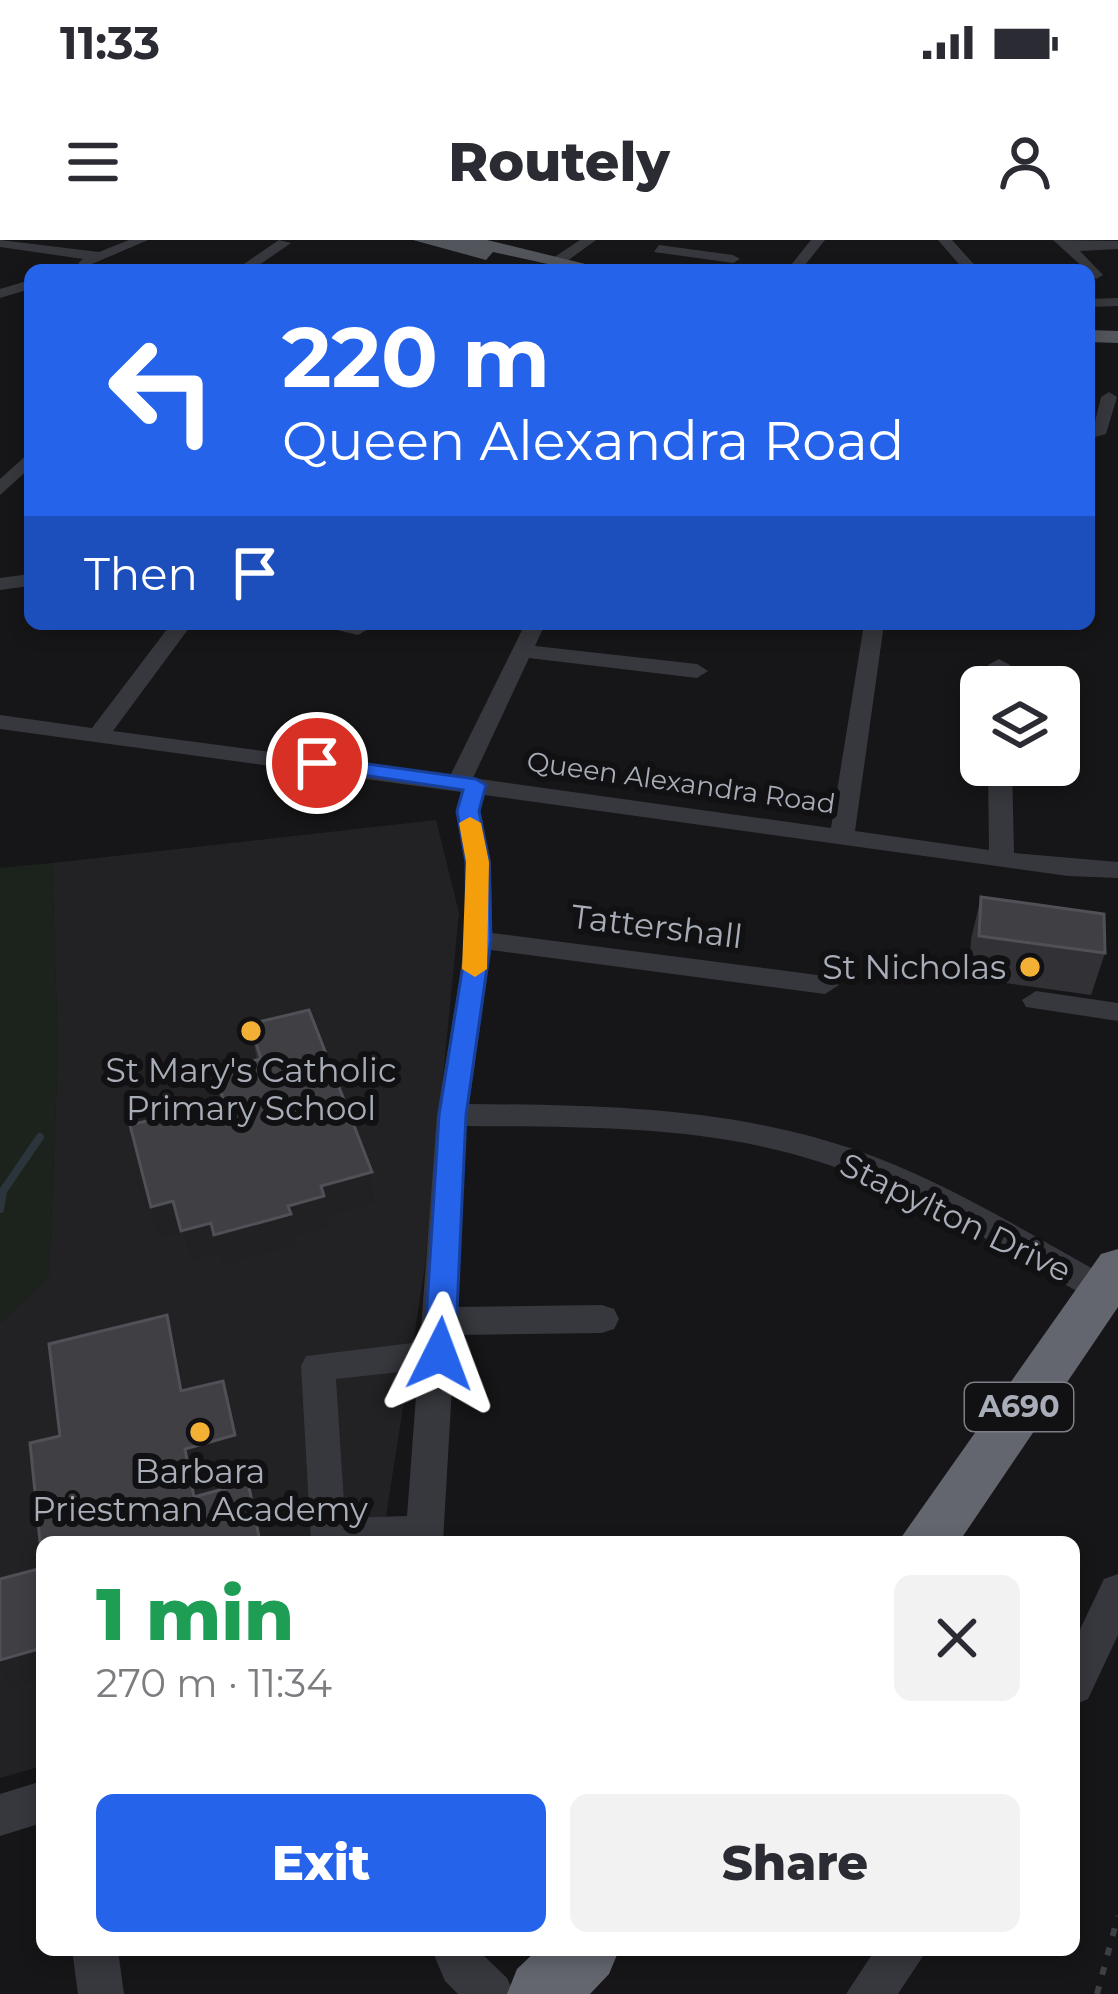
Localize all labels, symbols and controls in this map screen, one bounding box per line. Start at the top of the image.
text: 11:33 [60,15,160,70]
icon: menu [60,129,126,195]
text: Routely [448,129,670,195]
icon: person [992,129,1058,195]
text: 220 m [282,306,550,408]
icon: left [84,312,240,468]
text: Queen Alexandra Road [282,408,904,474]
icon: arrive [222,540,288,606]
text: Then [84,546,198,601]
map controls [960,666,1080,786]
button: layers [960,666,1080,786]
pin [266,712,368,814]
icon: arrive [284,730,350,796]
street label: Queen Alexandra Road [525,745,837,821]
street label: Tattershall [569,896,745,956]
place label: St Nicholas [822,947,1006,987]
marker: St Nicholas [1017,954,1043,980]
marker: St Mary's Catholic Primary School [238,1018,264,1044]
place label: St Mary's Catholic Primary School [106,1050,397,1128]
street label: Stapylton Drive [834,1144,1078,1290]
position arrow [377,1291,503,1417]
road number: A690 [965,1383,1073,1431]
marker: Barbara Priestman Academy [187,1419,213,1445]
place label: Barbara Priestman Academy [32,1451,368,1529]
text: 1 min [96,1570,294,1658]
button: close [894,1575,1020,1701]
text: 270 m · 11:34 [96,1659,332,1707]
button: Exit [96,1794,546,1932]
button: Share [570,1794,1020,1932]

